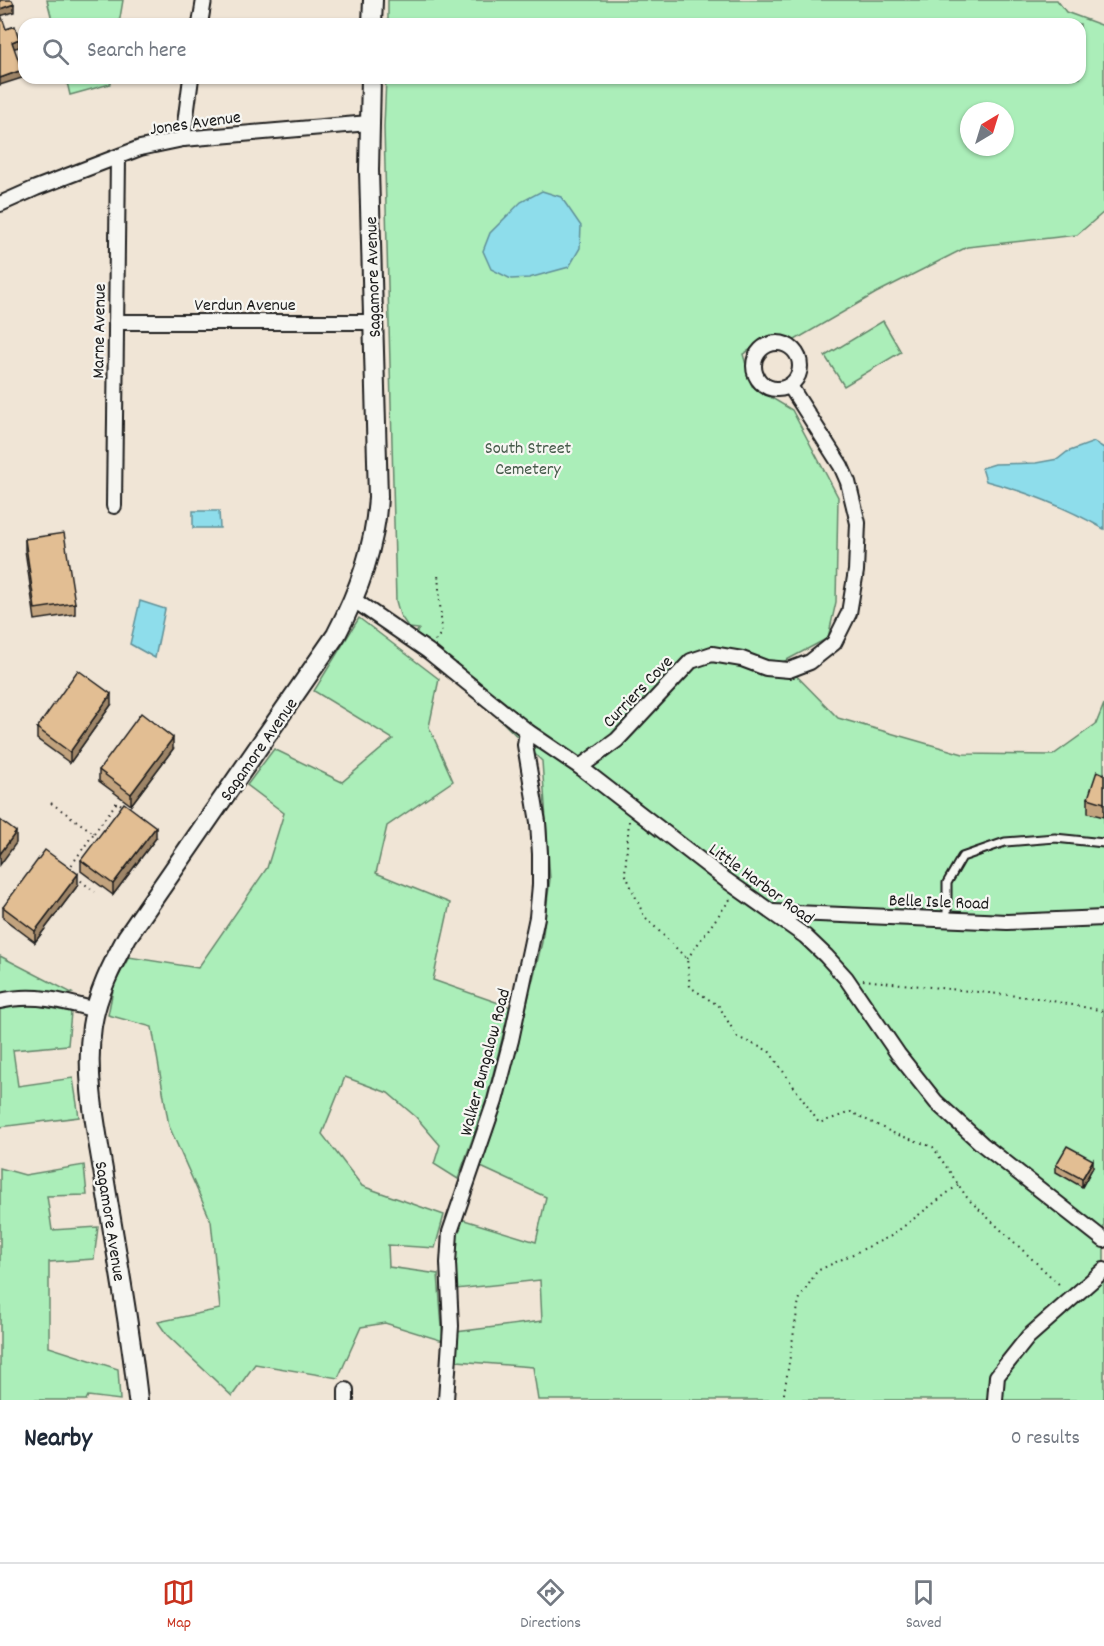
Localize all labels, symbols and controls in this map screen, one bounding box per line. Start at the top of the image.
search box [18,18,1086,84]
icon: search [39,35,72,68]
text: Search here [87,36,186,67]
north arrow [960,102,1014,156]
street label: Jones Avenue [148,106,243,143]
street label: Sagamore Avenue [360,216,389,338]
street label: Marne Avenue [87,283,114,379]
street label: Verdun Avenue [194,294,296,319]
park label: South Street Cemetery [485,437,572,483]
street label: Curriers Cove [598,651,680,734]
street label: Sagamore Avenue [215,694,305,807]
street label: Little Harbor Road [703,838,818,932]
street label: Belle Isle Road [888,889,989,918]
street label: Walker Bungalow Road [455,986,518,1139]
street label: Sagamore Avenue [87,1160,130,1283]
text: Nearby [24,1421,92,1458]
text: 0 results [1011,1425,1080,1453]
tab: Map [162,1576,195,1635]
tab: Directions [520,1576,581,1635]
tab: Saved [906,1576,942,1635]

